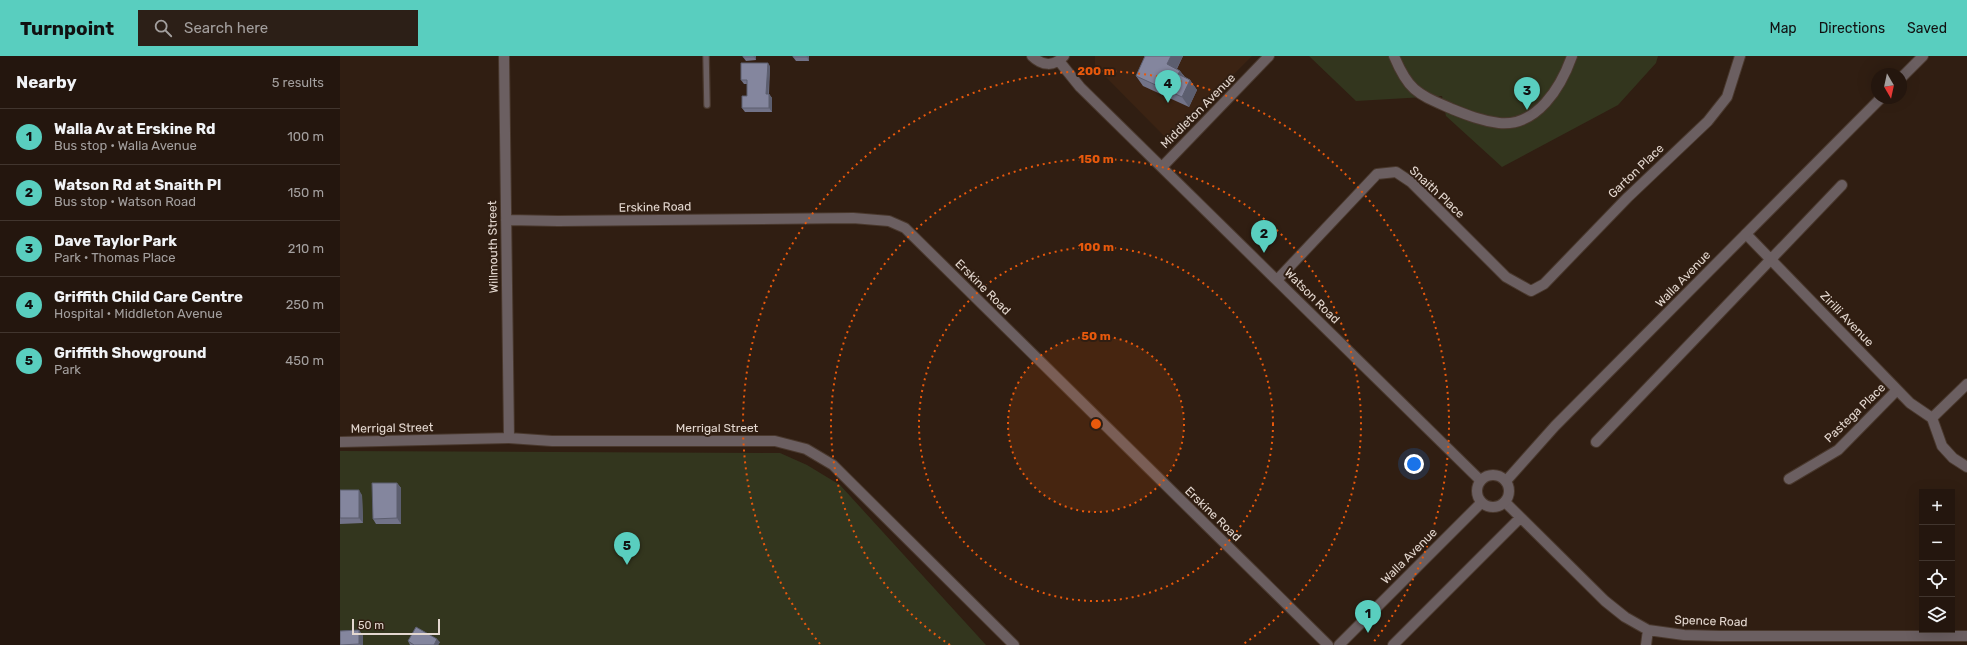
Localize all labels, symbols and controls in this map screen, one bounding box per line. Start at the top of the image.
search box [138,10,418,46]
text: Turnpoint [20,17,114,40]
icon: search [152,17,174,39]
text: Search here [184,19,268,37]
text: Map [1770,20,1797,37]
text: Directions [1819,20,1885,37]
text: Saved [1907,20,1947,37]
text: 200 m [1077,64,1115,78]
north arrow [1871,68,1907,104]
pin: 4 [1155,70,1181,103]
street label: Middleton Avenue [1158,71,1238,151]
text: Nearby [16,72,77,92]
text: 5 results [272,75,324,90]
pin: 3 [1514,77,1540,110]
text: Walla Av at Erskine Rd [54,120,215,138]
text: 1 [26,129,32,144]
text: 100 m [287,129,324,144]
text: Bus stop · Walla Avenue [54,138,197,153]
street label: Garton Place [1605,141,1667,201]
text: 150 m [1078,152,1114,166]
street label: Snaith Place [1407,163,1467,221]
text: Watson Rd at Snaith Pl [54,176,221,194]
text: 2 [25,185,33,200]
text: 150 m [288,185,324,200]
text: Bus stop · Watson Road [54,194,196,209]
street label: Erskine Road [619,199,691,215]
street label: Willmouth Street [485,200,501,293]
pin: 2 [1251,220,1277,253]
text: Dave Taylor Park [54,232,177,250]
text: 100 m [1078,240,1114,254]
text: 3 [25,241,33,256]
text: 210 m [288,241,324,256]
street label: Walla Avenue [1653,248,1714,310]
text: Park · Thomas Place [54,250,176,265]
street label: Erskine Road [952,256,1014,318]
street label: Watson Road [1282,266,1342,326]
text: Griffith Child Care Centre [54,288,243,306]
street label: Zirilli Avenue [1817,289,1877,350]
text: 4 [25,297,33,312]
text: 250 m [286,297,324,312]
text: Hospital · Middleton Avenue [54,306,222,321]
text: 50 m [1081,329,1111,343]
text: Griffith Showground [54,344,207,362]
text: 5 [25,353,33,368]
text: 450 m [285,353,324,368]
text: Park [54,362,81,377]
street label: Pastega Place [1822,380,1888,445]
centre of rings [1089,417,1103,431]
street label: Merrigal Street [351,420,434,436]
street label: Merrigal Street [676,421,759,435]
your location [1404,454,1424,474]
street label: Erskine Road [1182,484,1244,544]
map controls [1919,489,1955,633]
button: + [1919,489,1955,525]
street label: Walla Avenue [1378,525,1440,587]
button: − [1919,525,1955,561]
pin: 5 [614,532,640,565]
button: locate [1919,561,1955,597]
button: layers [1919,597,1955,633]
pin: 1 [1355,600,1381,633]
street label: Spence Road [1674,613,1748,629]
scale bar [352,617,440,636]
text: 50 m [358,619,384,632]

